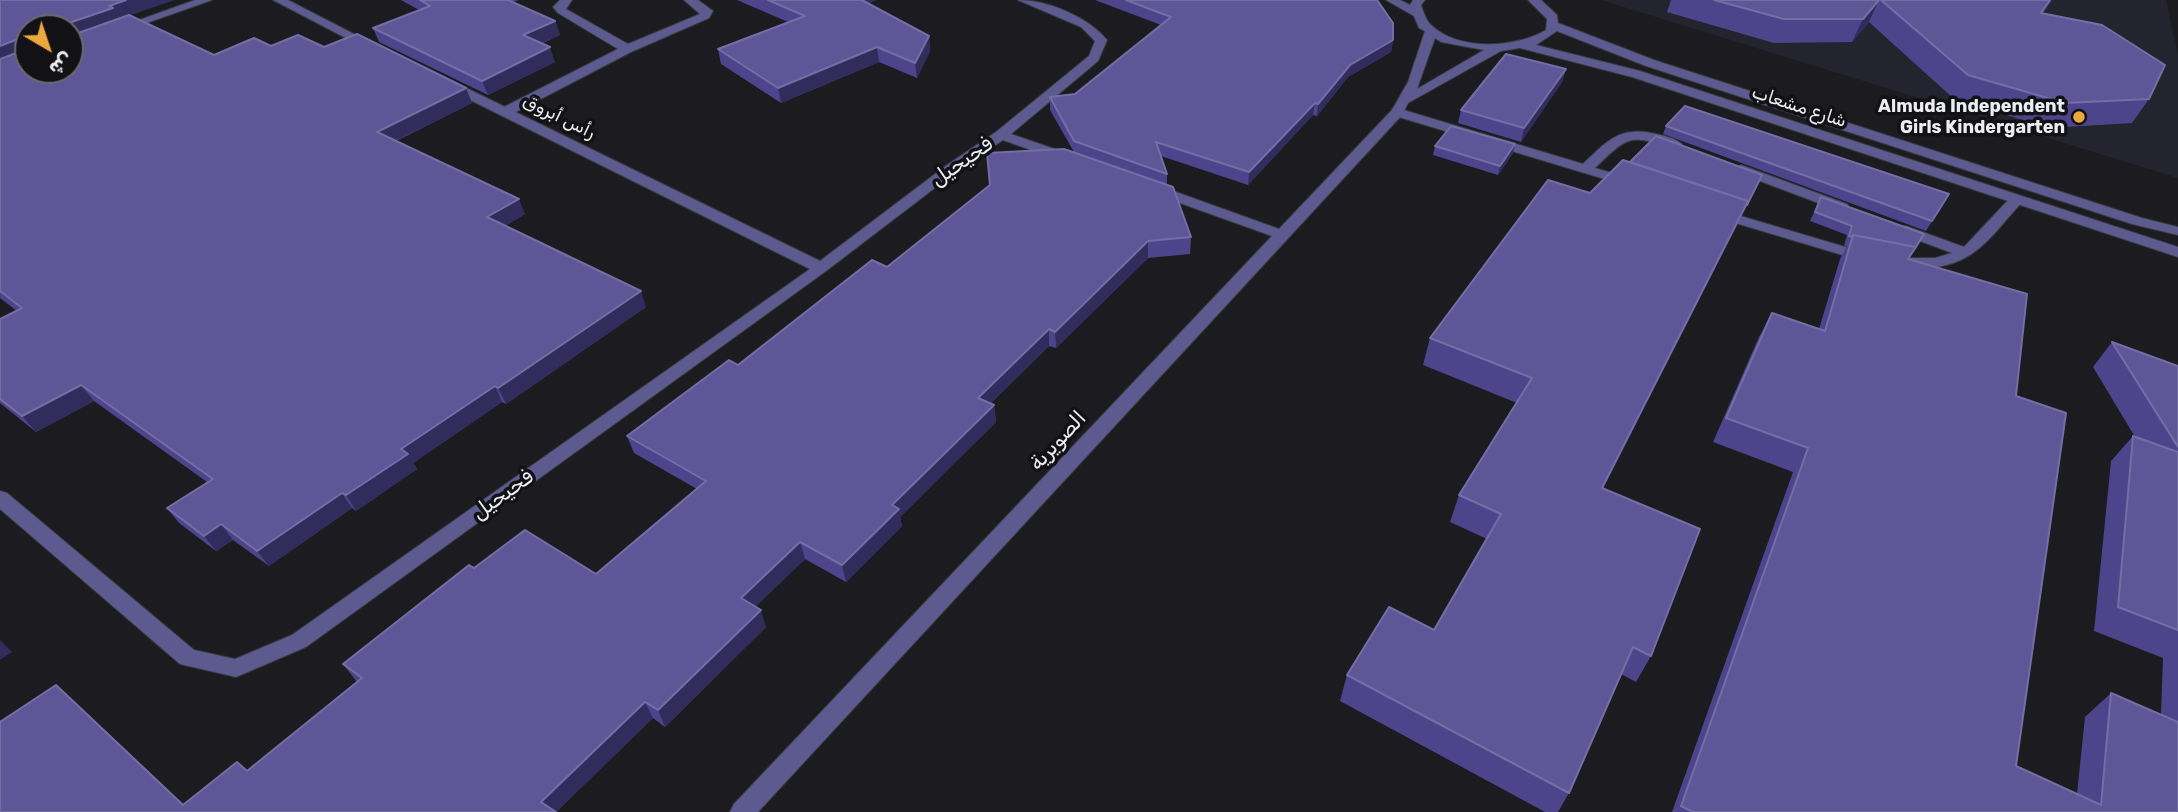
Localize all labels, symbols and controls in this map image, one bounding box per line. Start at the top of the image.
north arrow [14,14,84,84]
text: ش [45,48,78,81]
street label: شارع مشعاب [1749,82,1849,132]
street label: رأس أبروق [519,90,599,144]
place label: Almuda Independent Girls Kindergarten [1878,96,2065,138]
marker: Almuda Independent Girls Kindergarten [2071,109,2087,125]
street label: فحيحيل [926,132,998,192]
street label: الصويرية [1024,406,1092,476]
street label: فحيحيل [467,464,539,526]

